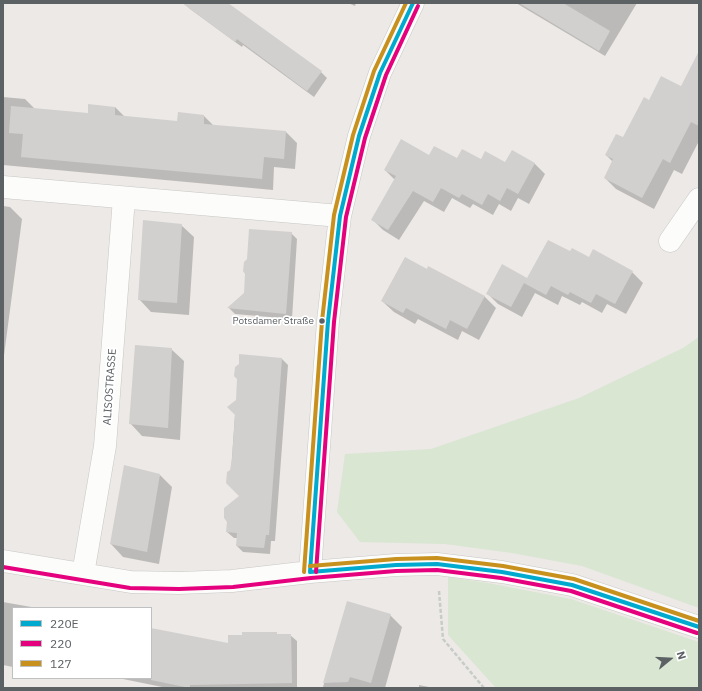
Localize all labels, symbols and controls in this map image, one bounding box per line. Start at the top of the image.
place label: Potsdamer Straße [233,315,314,327]
marker: Potsdamer Straße [317,316,327,326]
street label: ALISOSTRASSE [101,348,119,426]
legend [12,607,152,679]
text: 220E [50,616,79,631]
text: 220 [50,636,72,651]
north arrow [650,639,690,679]
text: N [674,649,689,661]
text: 127 [50,656,72,671]

